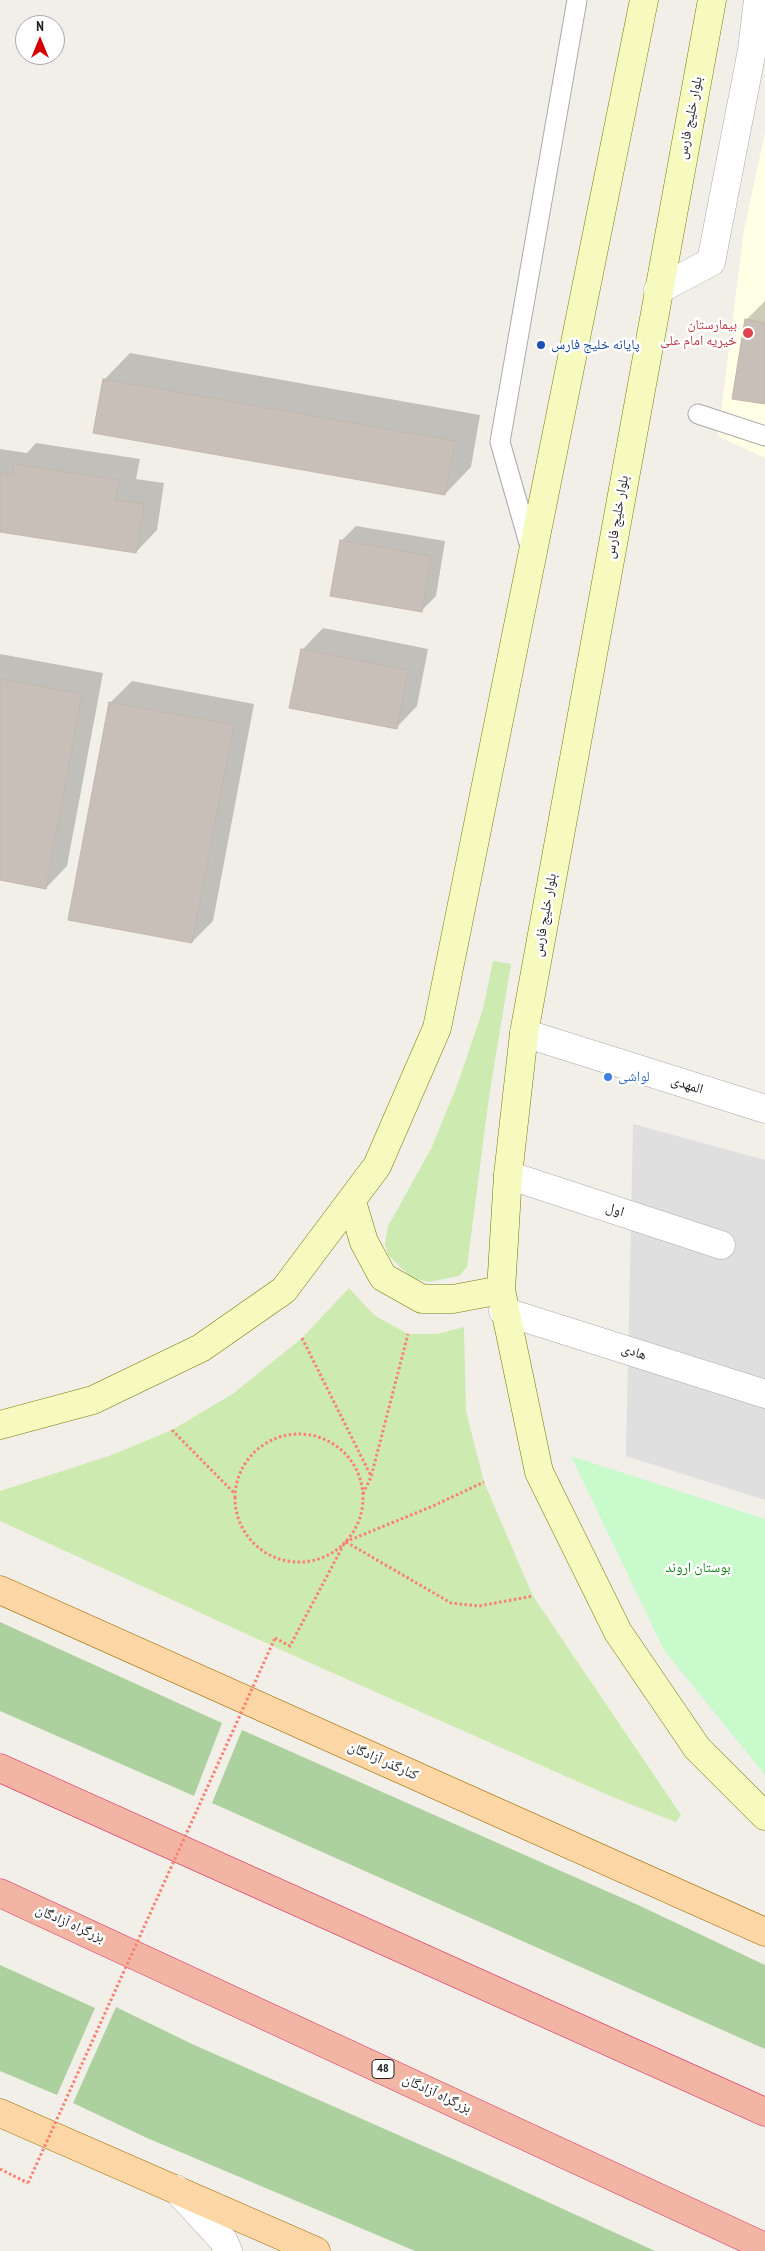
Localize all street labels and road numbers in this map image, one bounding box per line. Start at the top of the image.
street label: بلوار خلیج فارس [674,75,706,161]
street label: بلوار خلیج فارس [601,474,633,560]
street label: بلوار خلیج فارس [529,872,561,958]
street label: المهدی [669,1072,705,1098]
street label: اول [604,1199,626,1221]
street label: هادی [619,1340,649,1364]
street label: کنارگذر آزادگان [345,1738,421,1784]
street label: بزرگراه آزادگان [33,1901,107,1947]
road number: 48 [372,2060,394,2078]
street label: بزرگراه آزادگان [400,2071,474,2117]

